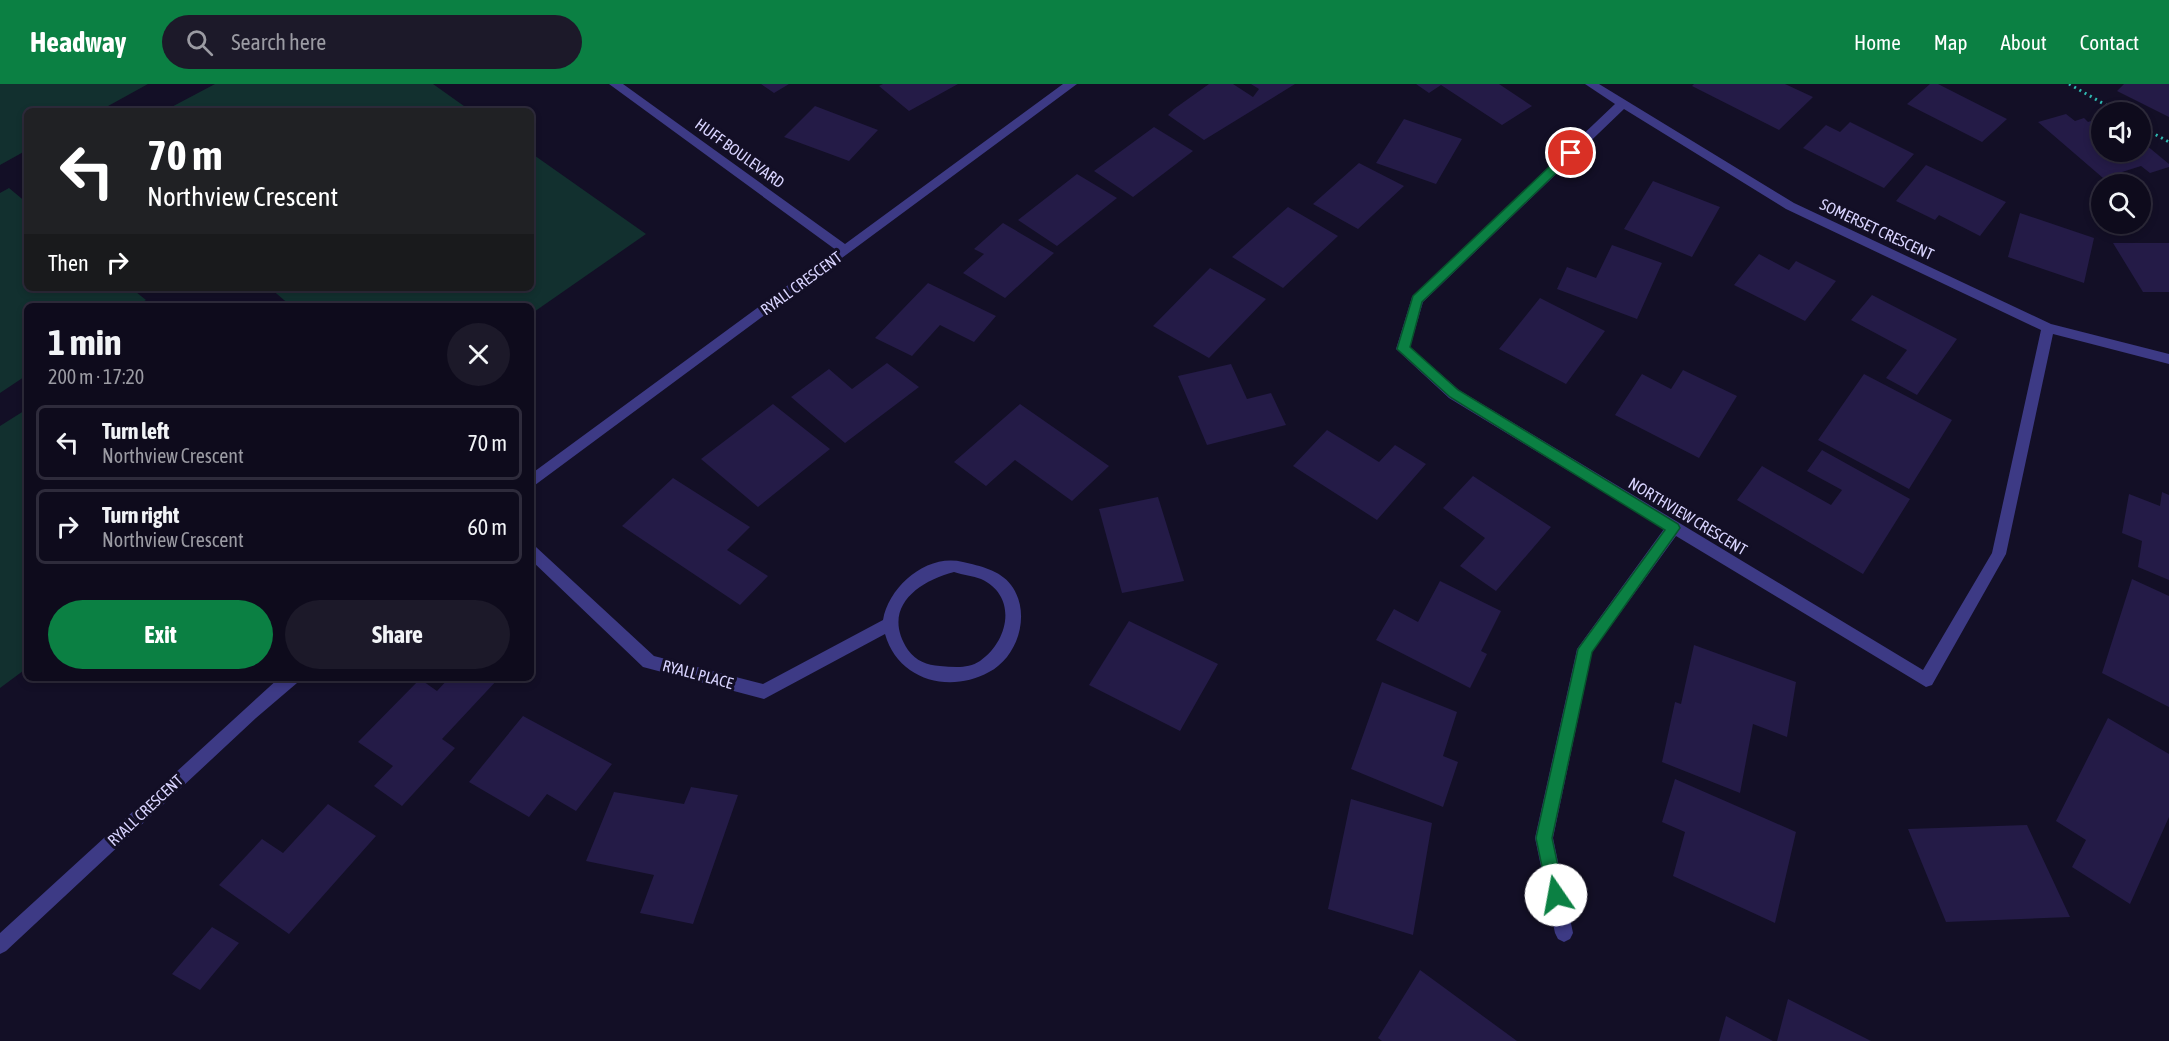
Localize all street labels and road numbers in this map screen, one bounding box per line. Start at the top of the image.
street label: HUFF BOULEVARD [692,115,788,191]
street label: SOMERSET CRESCENT [1817,195,1937,263]
street label: RYALL CRESCENT [757,248,845,318]
street label: NORTHVIEW CRESCENT [1626,474,1750,558]
street label: RYALL PLACE [661,656,736,692]
street label: RYALL CRESCENT [104,771,186,849]

